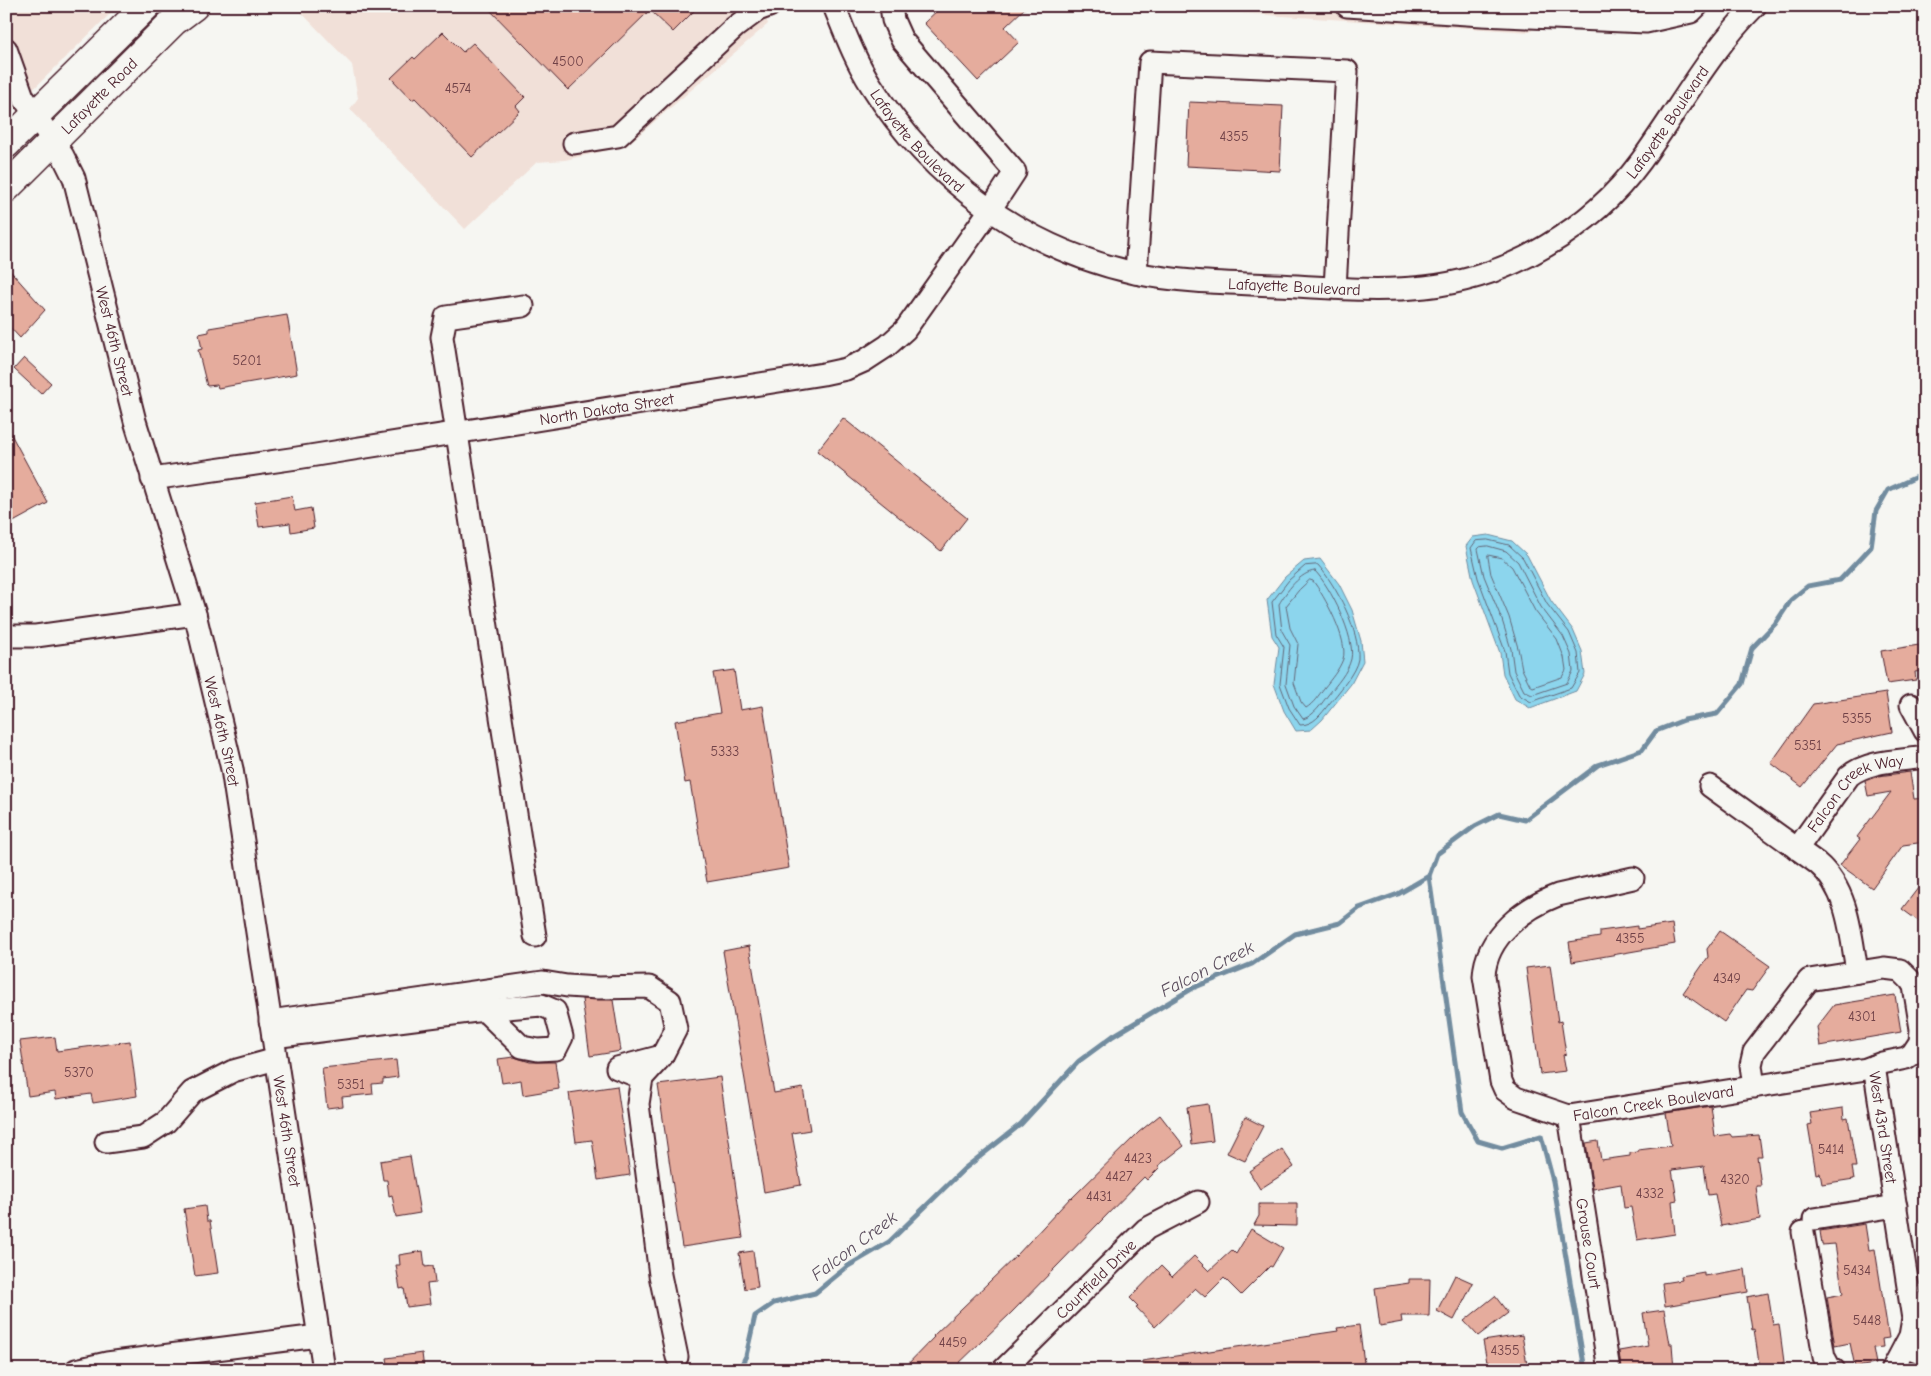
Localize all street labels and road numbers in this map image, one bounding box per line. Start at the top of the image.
street label: Lafayette Road [58,55,141,138]
street label: Lafayette Boulevard [1623,63,1713,183]
street label: Lafayette Boulevard [866,86,968,197]
street label: Lafayette Boulevard [1228,275,1361,299]
street label: West 46th Street [92,285,137,399]
street label: North Dakota Street [538,390,676,429]
street label: West 46th Street [200,675,243,788]
street label: Falcon Creek Way [1804,752,1905,836]
street label: West 43rd Street [1865,1070,1900,1185]
street label: West 46th Street [269,1074,304,1189]
street label: Falcon Creek Boulevard [1572,1082,1735,1125]
street label: Grouse Court [1572,1197,1604,1291]
street label: Courtfield Drive [1052,1236,1140,1323]

